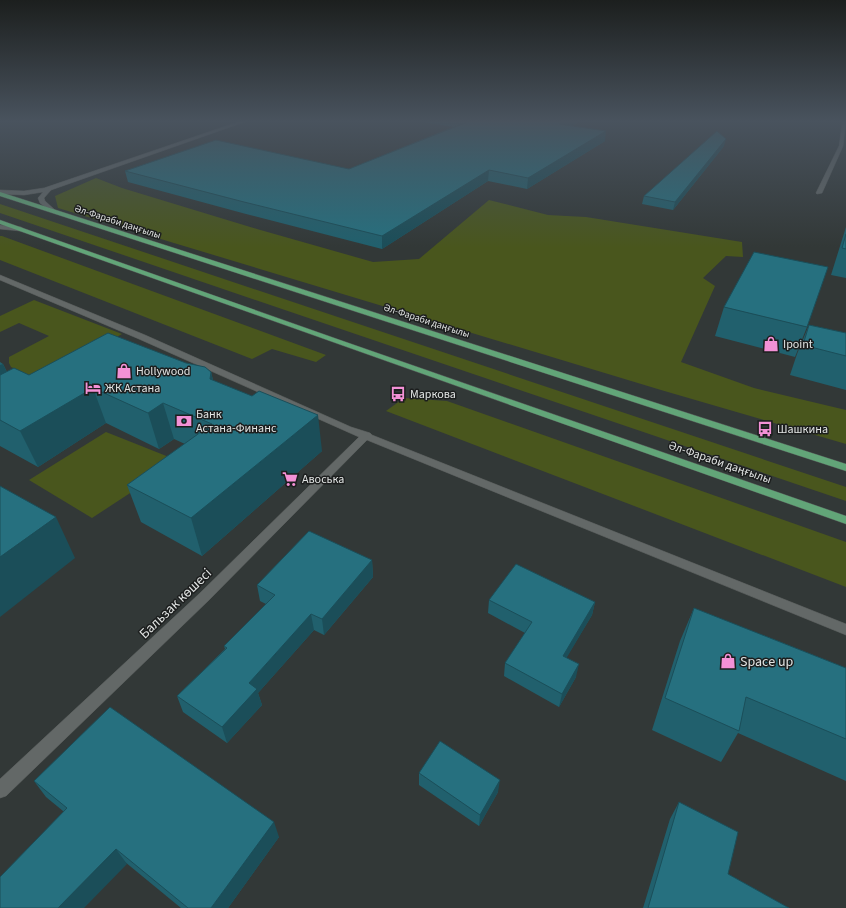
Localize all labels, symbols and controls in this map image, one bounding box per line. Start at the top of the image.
street label: Әл-Фараби даңғылы [73,201,163,242]
street label: Әл-Фараби даңғылы [382,300,472,341]
shop icon: Ipoint [762,335,780,353]
place label: Ipoint [783,336,813,353]
shop icon: Hollywood [115,362,133,380]
place label: Hollywood [136,363,190,380]
hotel icon: ЖК Астана [84,379,102,397]
place label: ЖК Астана [105,380,160,397]
bus stop icon: Маркова [389,385,407,403]
place label: Маркова [410,386,456,403]
place label: Банк Астана-Финанс [196,406,277,437]
bank icon: Банк Астана-Финанс [175,412,193,430]
bus stop icon: Шашкина [756,420,774,438]
place label: Шашкина [777,421,828,438]
street label: Әл-Фараби даңғылы [666,437,774,488]
supermarket icon: Авоська [281,470,299,488]
place label: Авоська [302,471,344,488]
street label: Бальзак көшесі [135,564,216,644]
shop icon: Space up [719,652,737,670]
place label: Space up [740,652,794,672]

